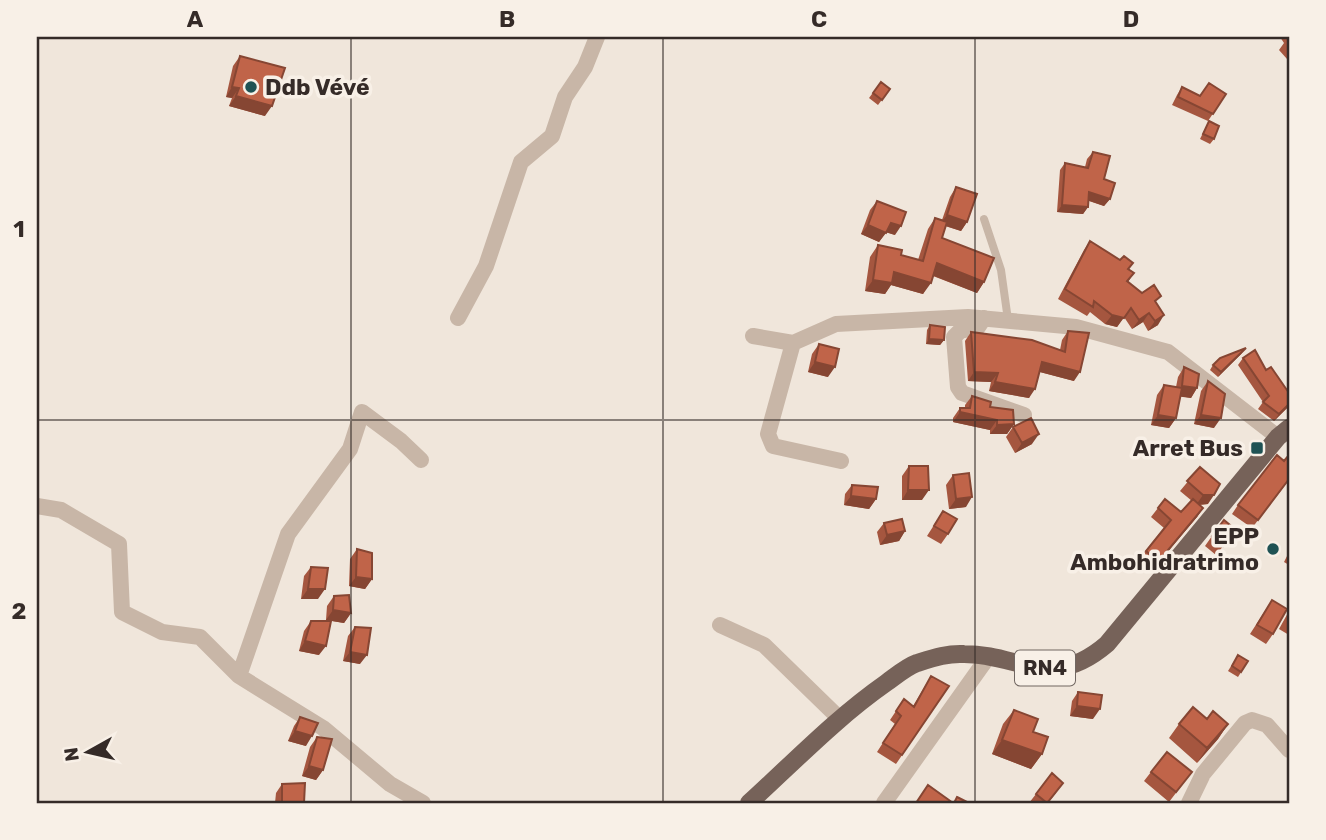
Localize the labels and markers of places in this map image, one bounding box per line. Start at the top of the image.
place label: Ddb Vévé [265,73,370,101]
marker: Ddb Vévé [243,79,259,95]
place label: Arret Bus [1133,434,1243,462]
marker: Arret Bus [1249,440,1265,456]
place label: EPP Ambohidratrimo [1070,522,1259,576]
marker: EPP Ambohidratrimo [1265,541,1281,557]

